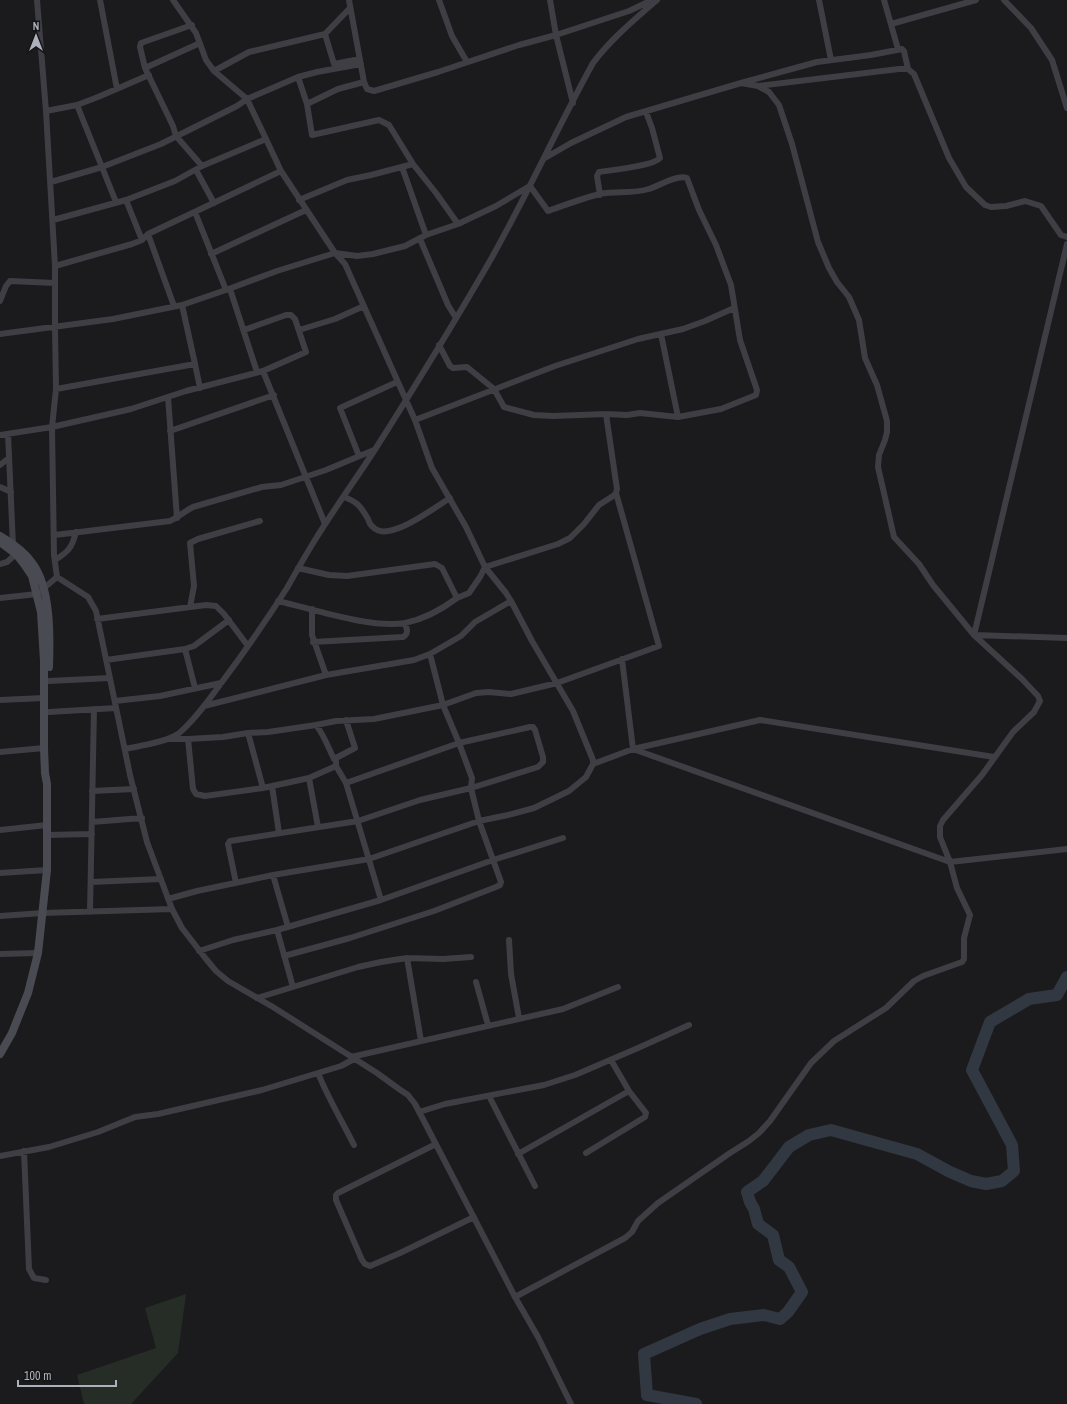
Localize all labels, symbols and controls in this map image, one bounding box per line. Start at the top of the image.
north arrow [16,16,56,56]
text: N [33,19,39,33]
scale bar [18,1362,116,1388]
text: 100 m [24,1368,51,1384]

